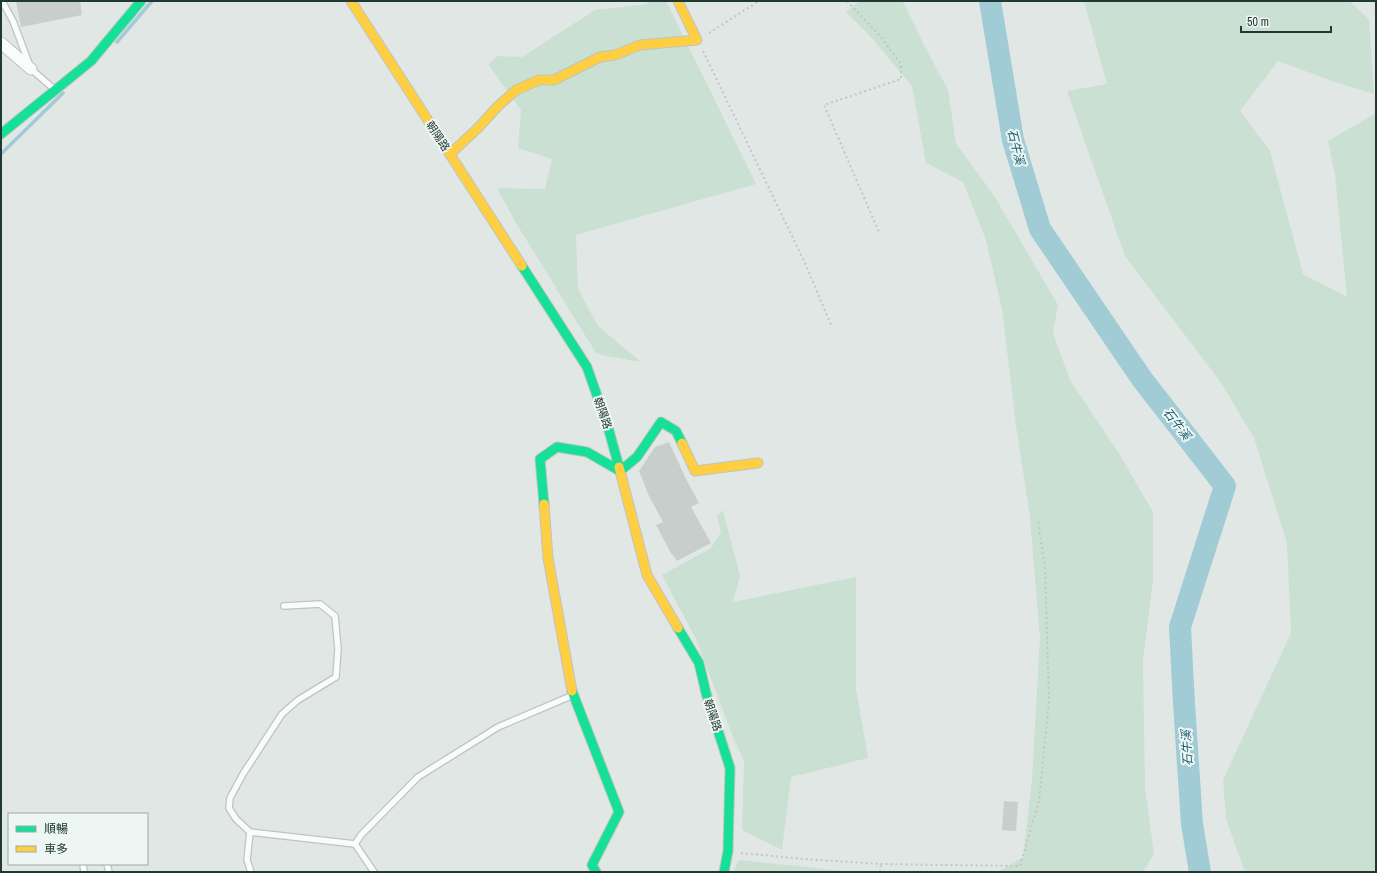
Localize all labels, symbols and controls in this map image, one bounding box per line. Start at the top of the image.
scale bar [1241,8,1331,34]
text: 50 m [1247,14,1269,30]
street label: 朝陽路 [423,118,453,154]
water label: 石牛溪 [1004,128,1029,168]
street label: 朝陽路 [591,395,615,431]
water label: 石牛溪 [1160,405,1196,445]
street label: 朝陽路 [701,697,725,733]
water label: 石牛溪 [1178,728,1196,766]
legend [8,813,148,865]
text: 順暢 [44,821,68,837]
text: 車多 [44,841,68,857]

